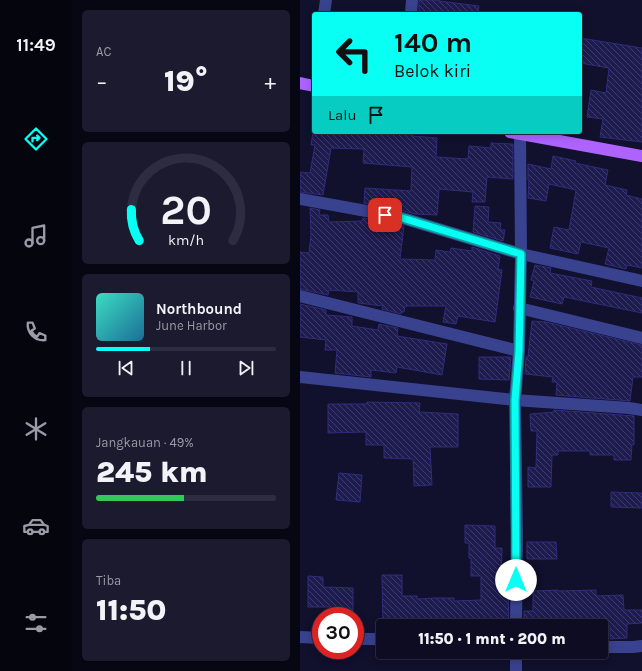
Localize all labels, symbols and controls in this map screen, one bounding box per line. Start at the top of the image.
text: 140 m [394,26,472,59]
icon: left [328,28,380,80]
text: 11:49 [16,34,56,56]
text: AC [96,44,111,59]
text: Belok kiri [394,60,471,82]
text: 19° [164,63,208,99]
text: − [96,69,108,95]
text: + [264,69,276,95]
icon: arrive [365,104,387,126]
text: Lalu [328,106,357,124]
icon: directions [22,125,50,153]
text: 20 [160,186,212,234]
pin [368,198,402,232]
icon: arrive [374,204,396,226]
icon: music [22,222,50,250]
text: km/h [168,232,204,249]
text: Northbound [156,300,242,318]
icon: phone [22,318,50,346]
text: June Harbor [156,318,227,333]
icon: previous [115,357,137,379]
icon: pause [175,357,197,379]
icon: next [235,357,257,379]
icon: climate [22,415,50,443]
text: Jangkauan · 49% [96,435,194,450]
text: 245 km [96,454,208,490]
icon: car [22,512,50,540]
position arrow [495,559,537,601]
text: Tiba [96,573,121,588]
text: 11:50 [96,592,167,628]
speed limit sign: 30 [312,607,364,659]
icon: filters [22,609,50,637]
text: 11:50 · 1 mnt · 200 m [418,630,566,648]

